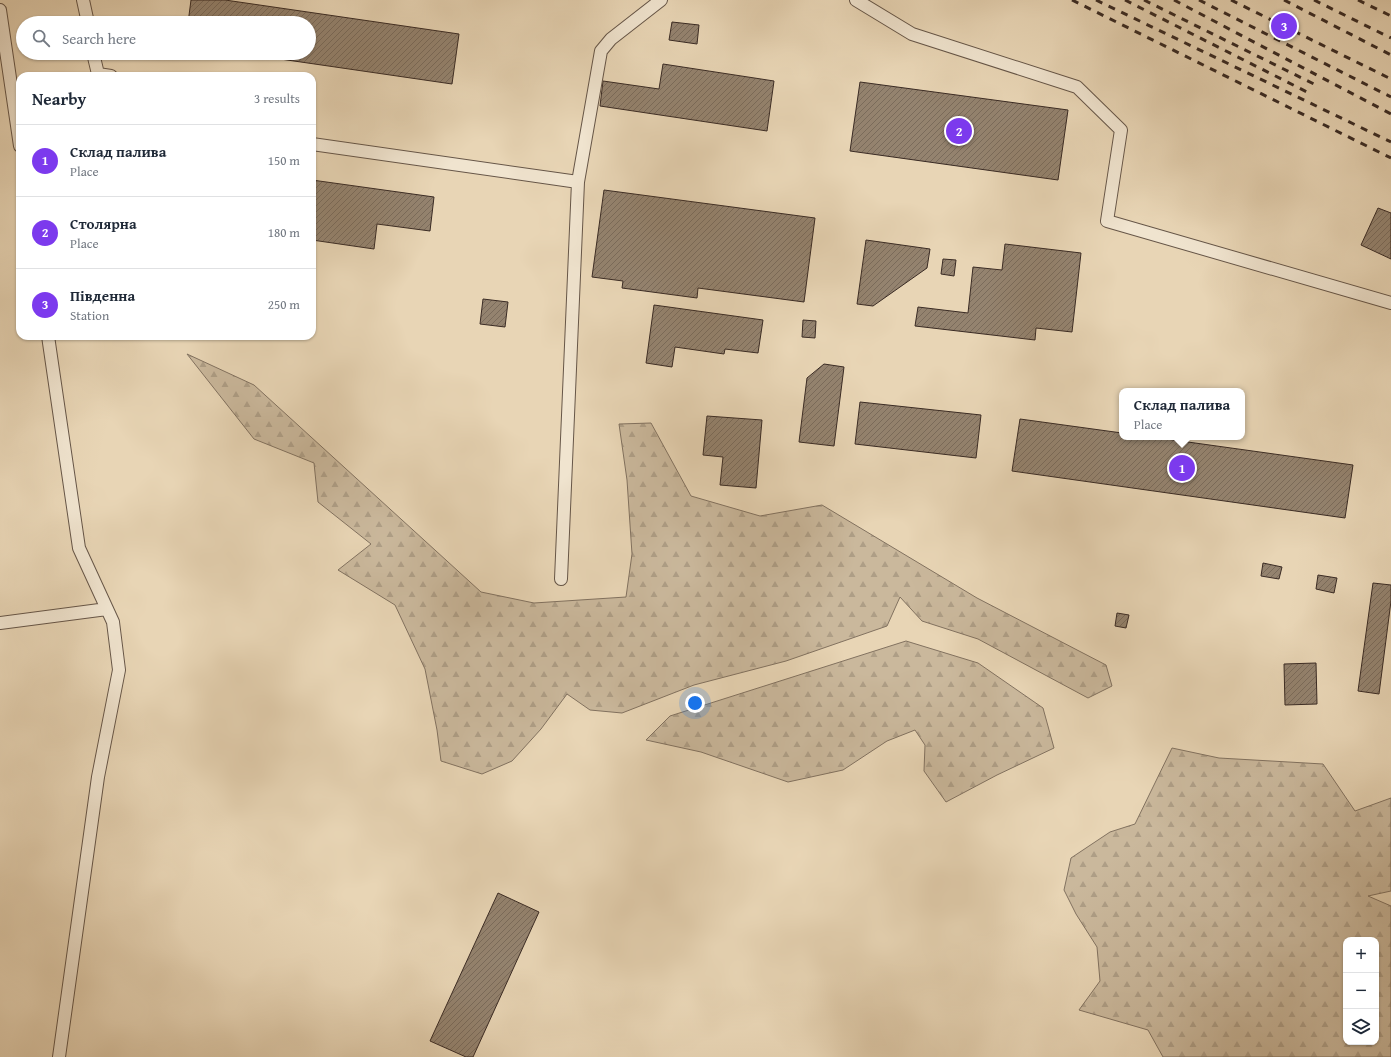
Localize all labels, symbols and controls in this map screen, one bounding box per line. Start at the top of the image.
pin: 3 [1271,11,1297,41]
search box [16,16,316,60]
icon: search [30,27,52,49]
text: Search here [62,28,136,49]
text: Nearby [32,86,86,111]
text: 3 results [254,89,300,108]
pin: 2 [946,116,972,146]
text: Склад палива [70,141,166,162]
text: 1 [42,151,48,170]
text: 150 m [268,151,300,170]
text: Place [70,162,99,181]
text: Столярна [70,213,137,234]
text: 2 [42,223,48,242]
text: 180 m [268,223,300,242]
text: Place [70,234,99,253]
text: Південна [70,285,135,306]
text: 3 [42,295,48,314]
text: 250 m [268,295,300,314]
text: Station [70,306,109,325]
popup [1119,388,1245,440]
text: Склад палива [1134,394,1230,415]
text: Place [1134,415,1162,434]
pin: 1 [1169,453,1195,483]
your location [685,693,705,713]
map controls [1343,937,1379,1045]
button: + [1343,937,1379,973]
button: − [1343,973,1379,1009]
button: layers [1343,1009,1379,1045]

